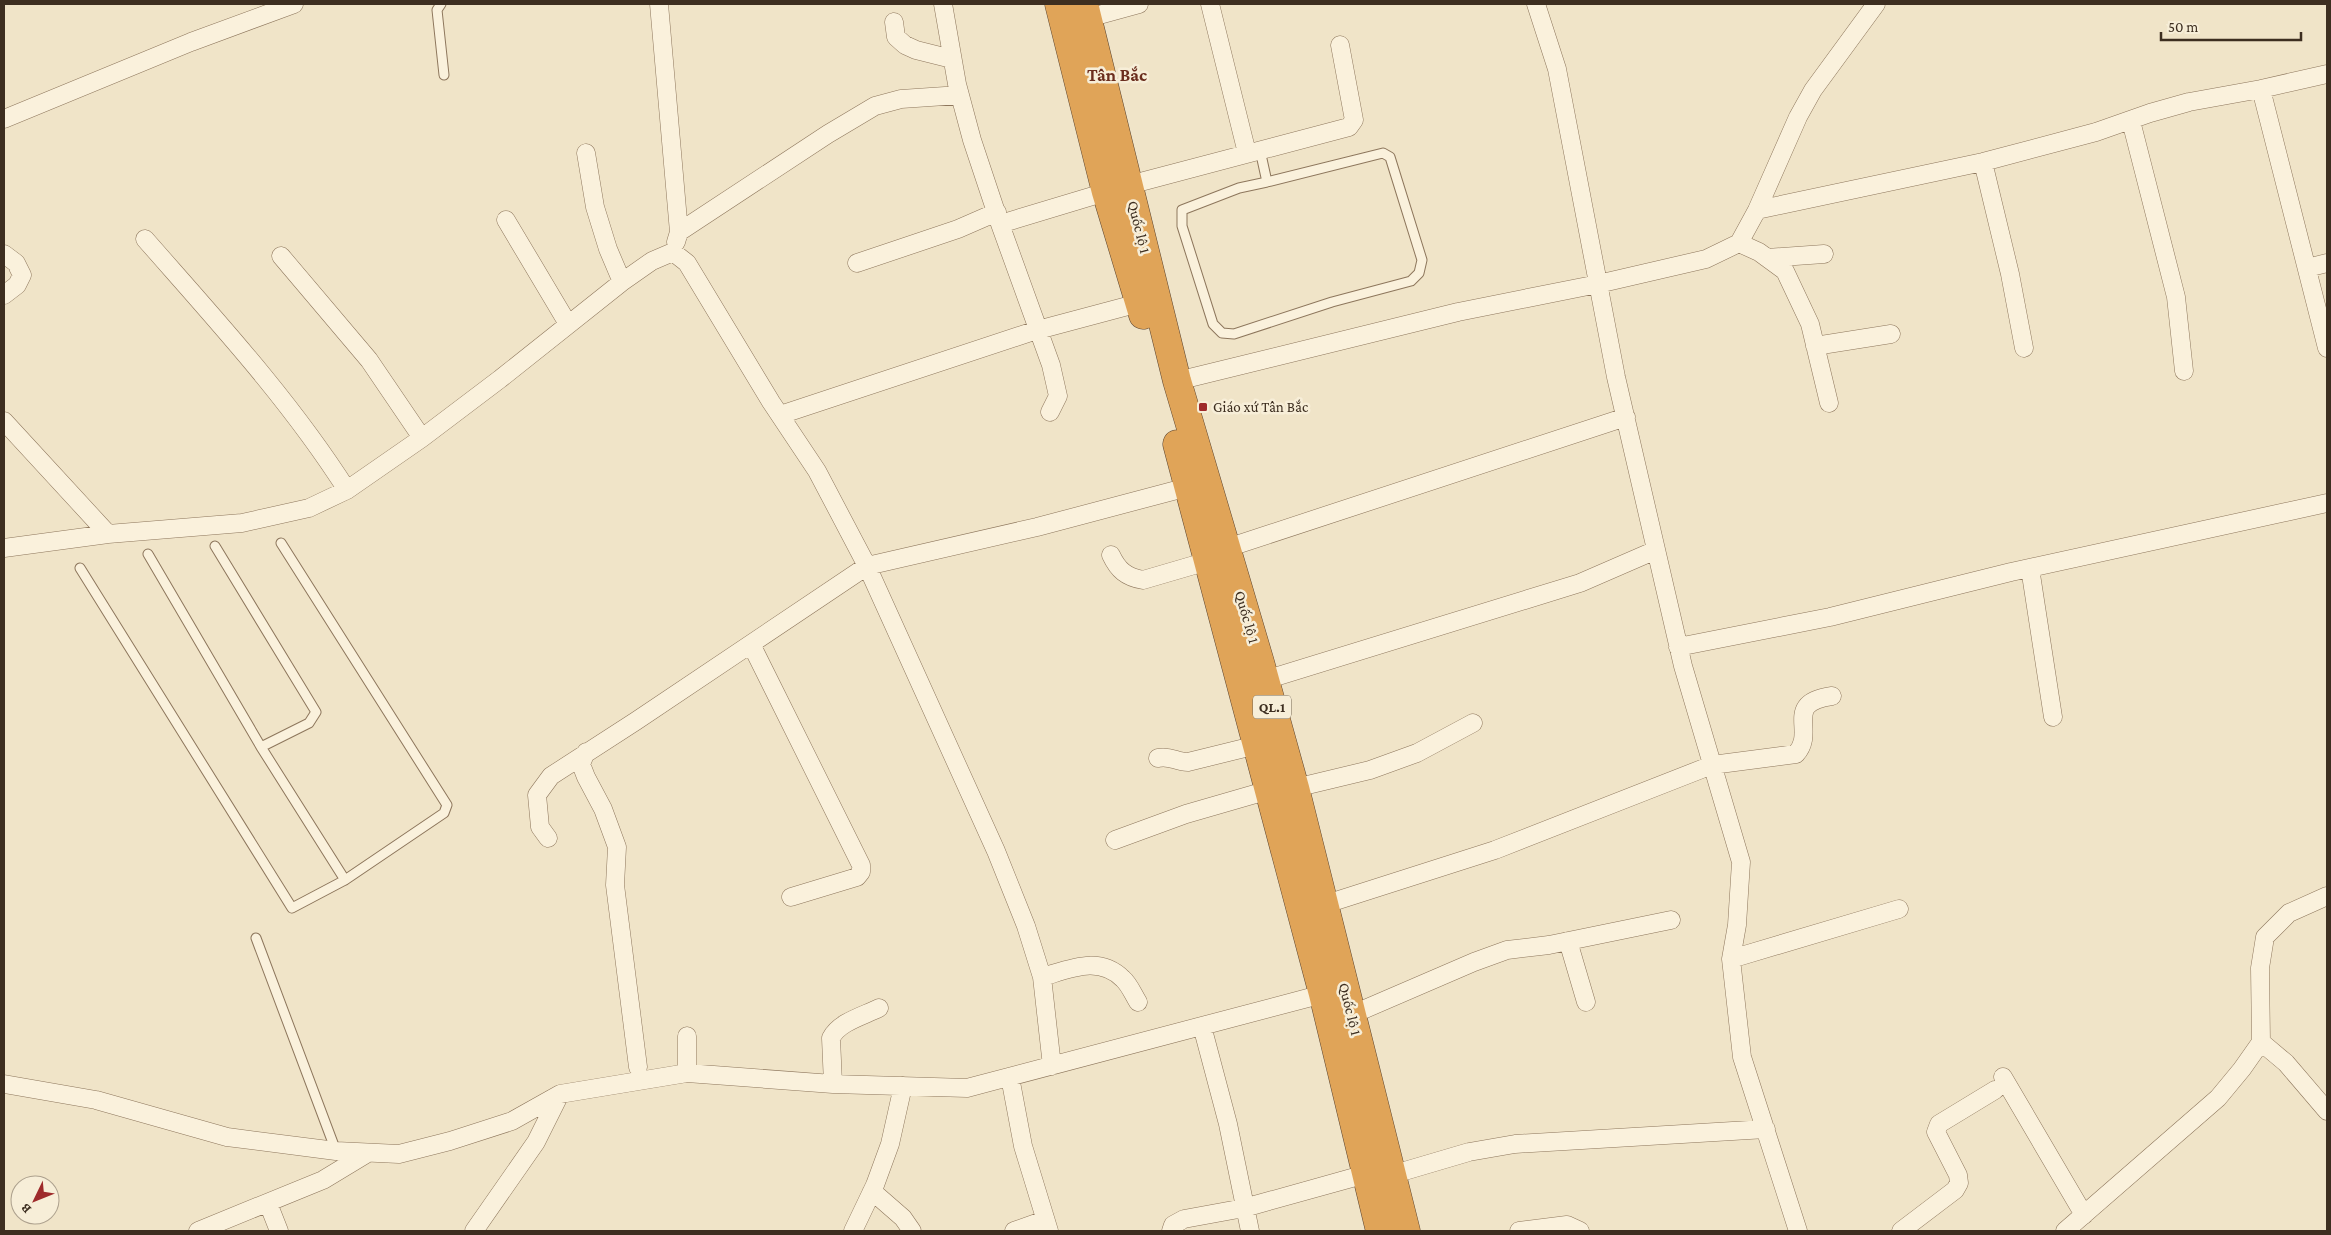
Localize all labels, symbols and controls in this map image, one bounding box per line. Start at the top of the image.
scale bar [2161,10,2301,42]
text: 50 m [2168,19,2198,35]
district label: Tân Bắc [1087,65,1147,85]
street label: Quốc lộ 1 [1124,199,1154,255]
place label: Giáo xứ Tân Bắc [1213,399,1309,415]
marker: Giáo xứ Tân Bắc [1197,401,1209,413]
street label: Quốc lộ 1 [1231,589,1263,645]
road number: QL.1 [1253,696,1291,719]
street label: Quốc lộ 1 [1335,981,1365,1037]
north arrow [10,1175,60,1225]
text: B [17,1200,34,1217]

